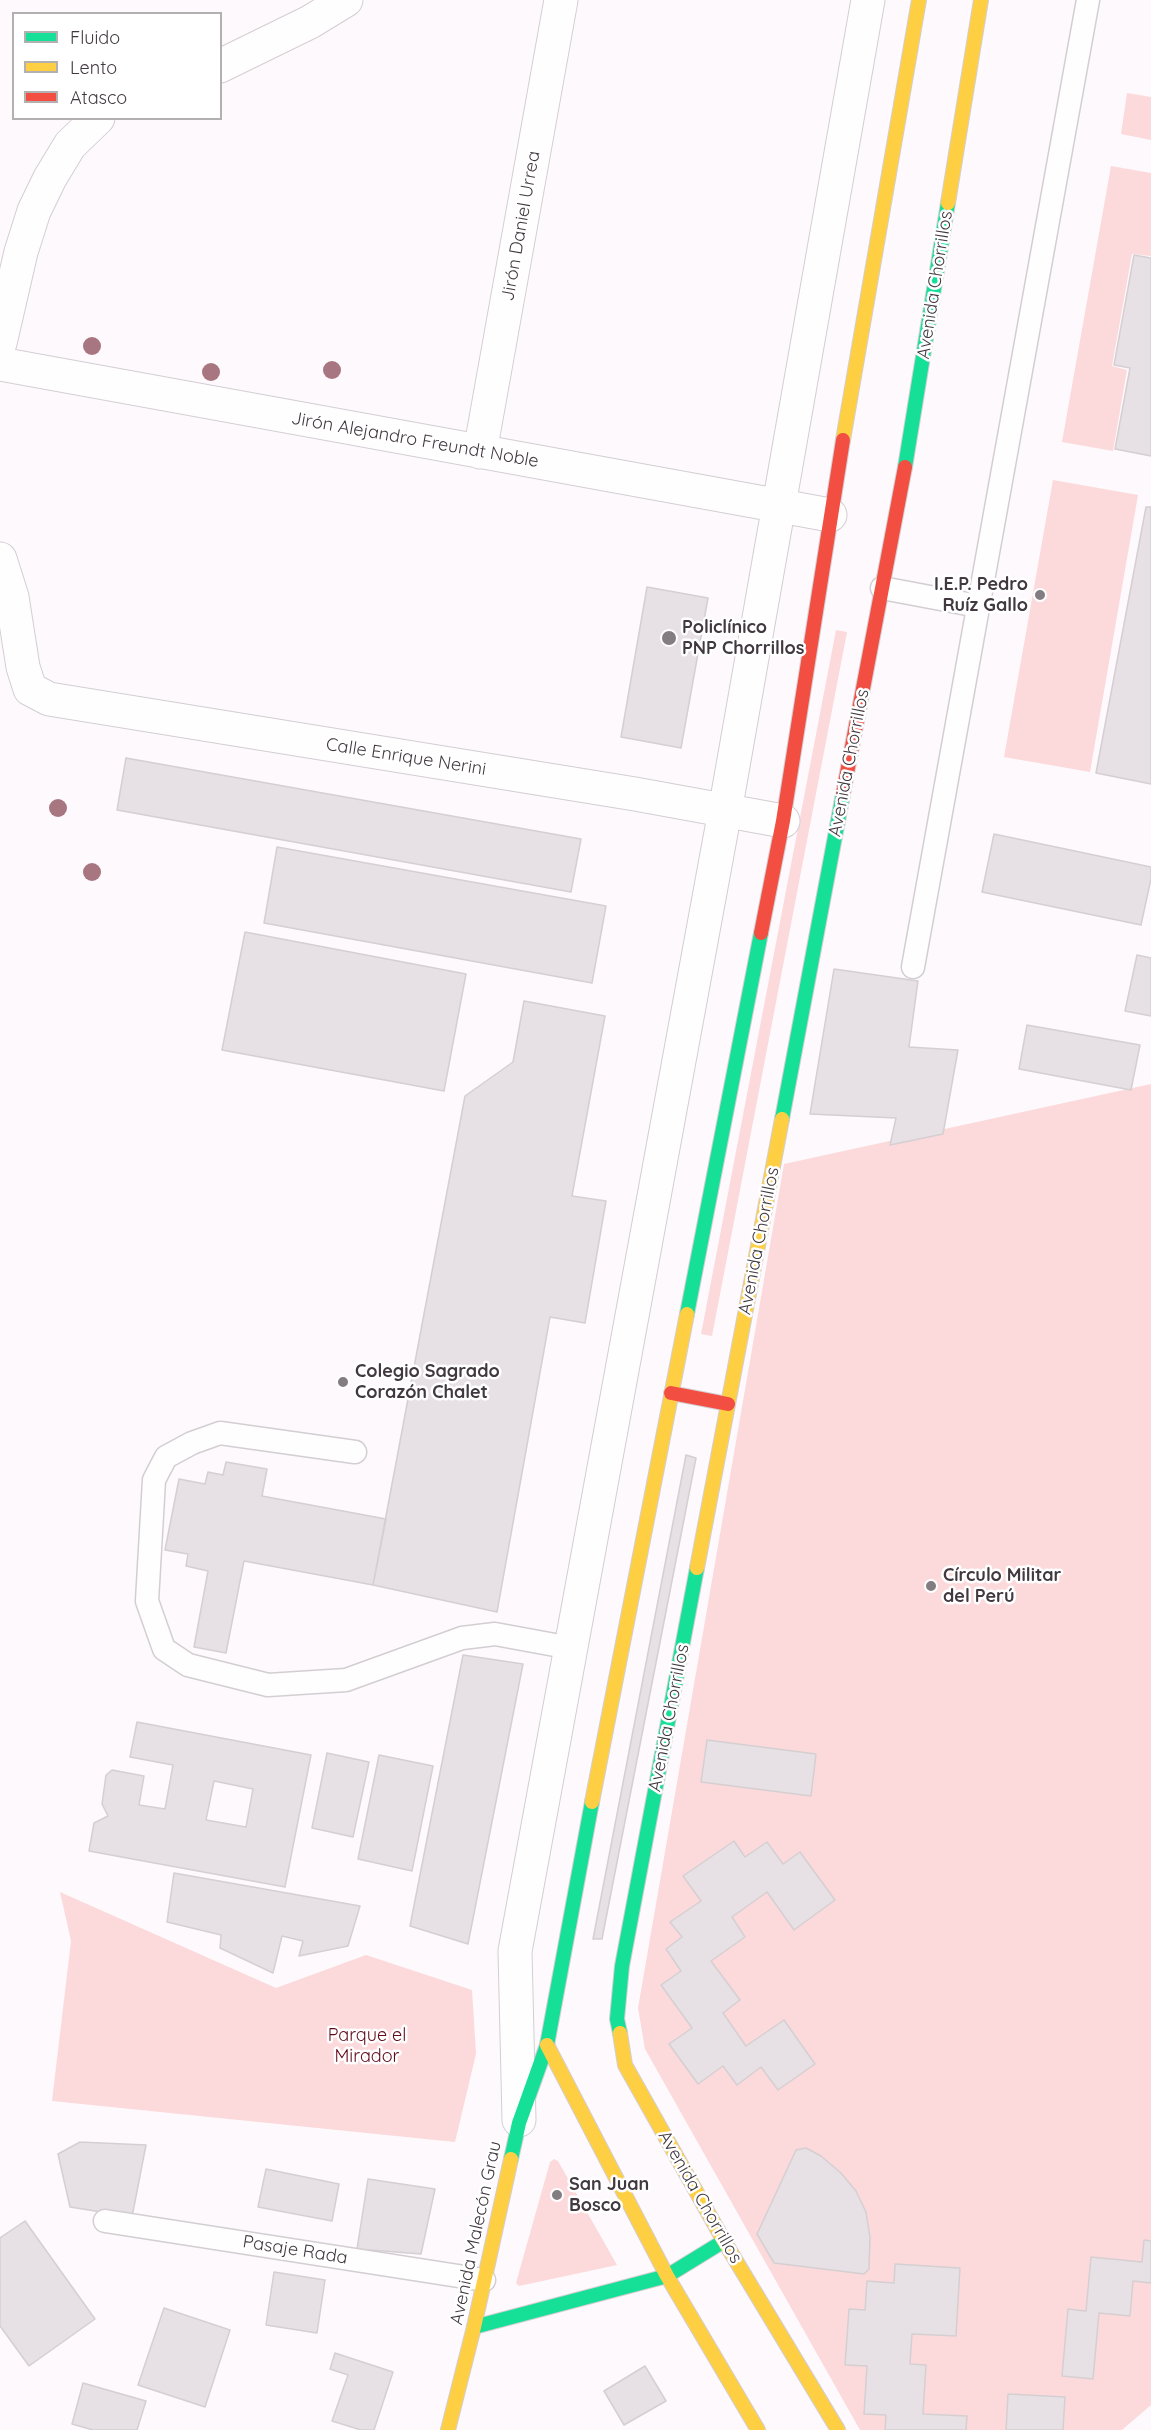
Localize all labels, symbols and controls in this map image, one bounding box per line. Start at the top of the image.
legend [12,12,222,120]
text: Fluido [70,26,120,49]
text: Lento [70,56,117,79]
text: Atasco [70,86,127,109]
street label: Jirón Daniel Urrea [497,149,545,303]
street label: Avenida Chorrillos [913,209,957,361]
street label: Jirón Alejandro Freundt Noble [290,408,540,472]
place label: I.E.P. Pedro Ruíz Gallo [934,574,1028,616]
marker: I.E.P. Pedro Ruíz Gallo [1033,588,1047,602]
place label: Policlínico PNP Chorrillos [682,617,804,660]
marker: Policlínico PNP Chorrillos [660,629,678,647]
street label: Avenida Chorrillos [824,687,874,839]
street label: Calle Enrique Nerini [324,734,488,780]
street label: Avenida Chorrillos [734,1165,784,1317]
place label: Colegio Sagrado Corazón Chalet [355,1361,500,1404]
marker: Colegio Sagrado Corazón Chalet [336,1375,350,1389]
place label: Círculo Militar del Perú [943,1565,1061,1608]
marker: Círculo Militar del Perú [924,1579,938,1593]
street label: Avenida Chorrillos [644,1642,694,1794]
park label: Parque el Mirador [328,2025,406,2068]
street label: Avenida Chorrillos [653,2127,747,2267]
street label: Avenida Malecón Grau [446,2139,506,2327]
place label: San Juan Bosco [569,2174,649,2216]
marker: San Juan Bosco [550,2188,564,2202]
street label: Pasaje Rada [241,2231,349,2269]

